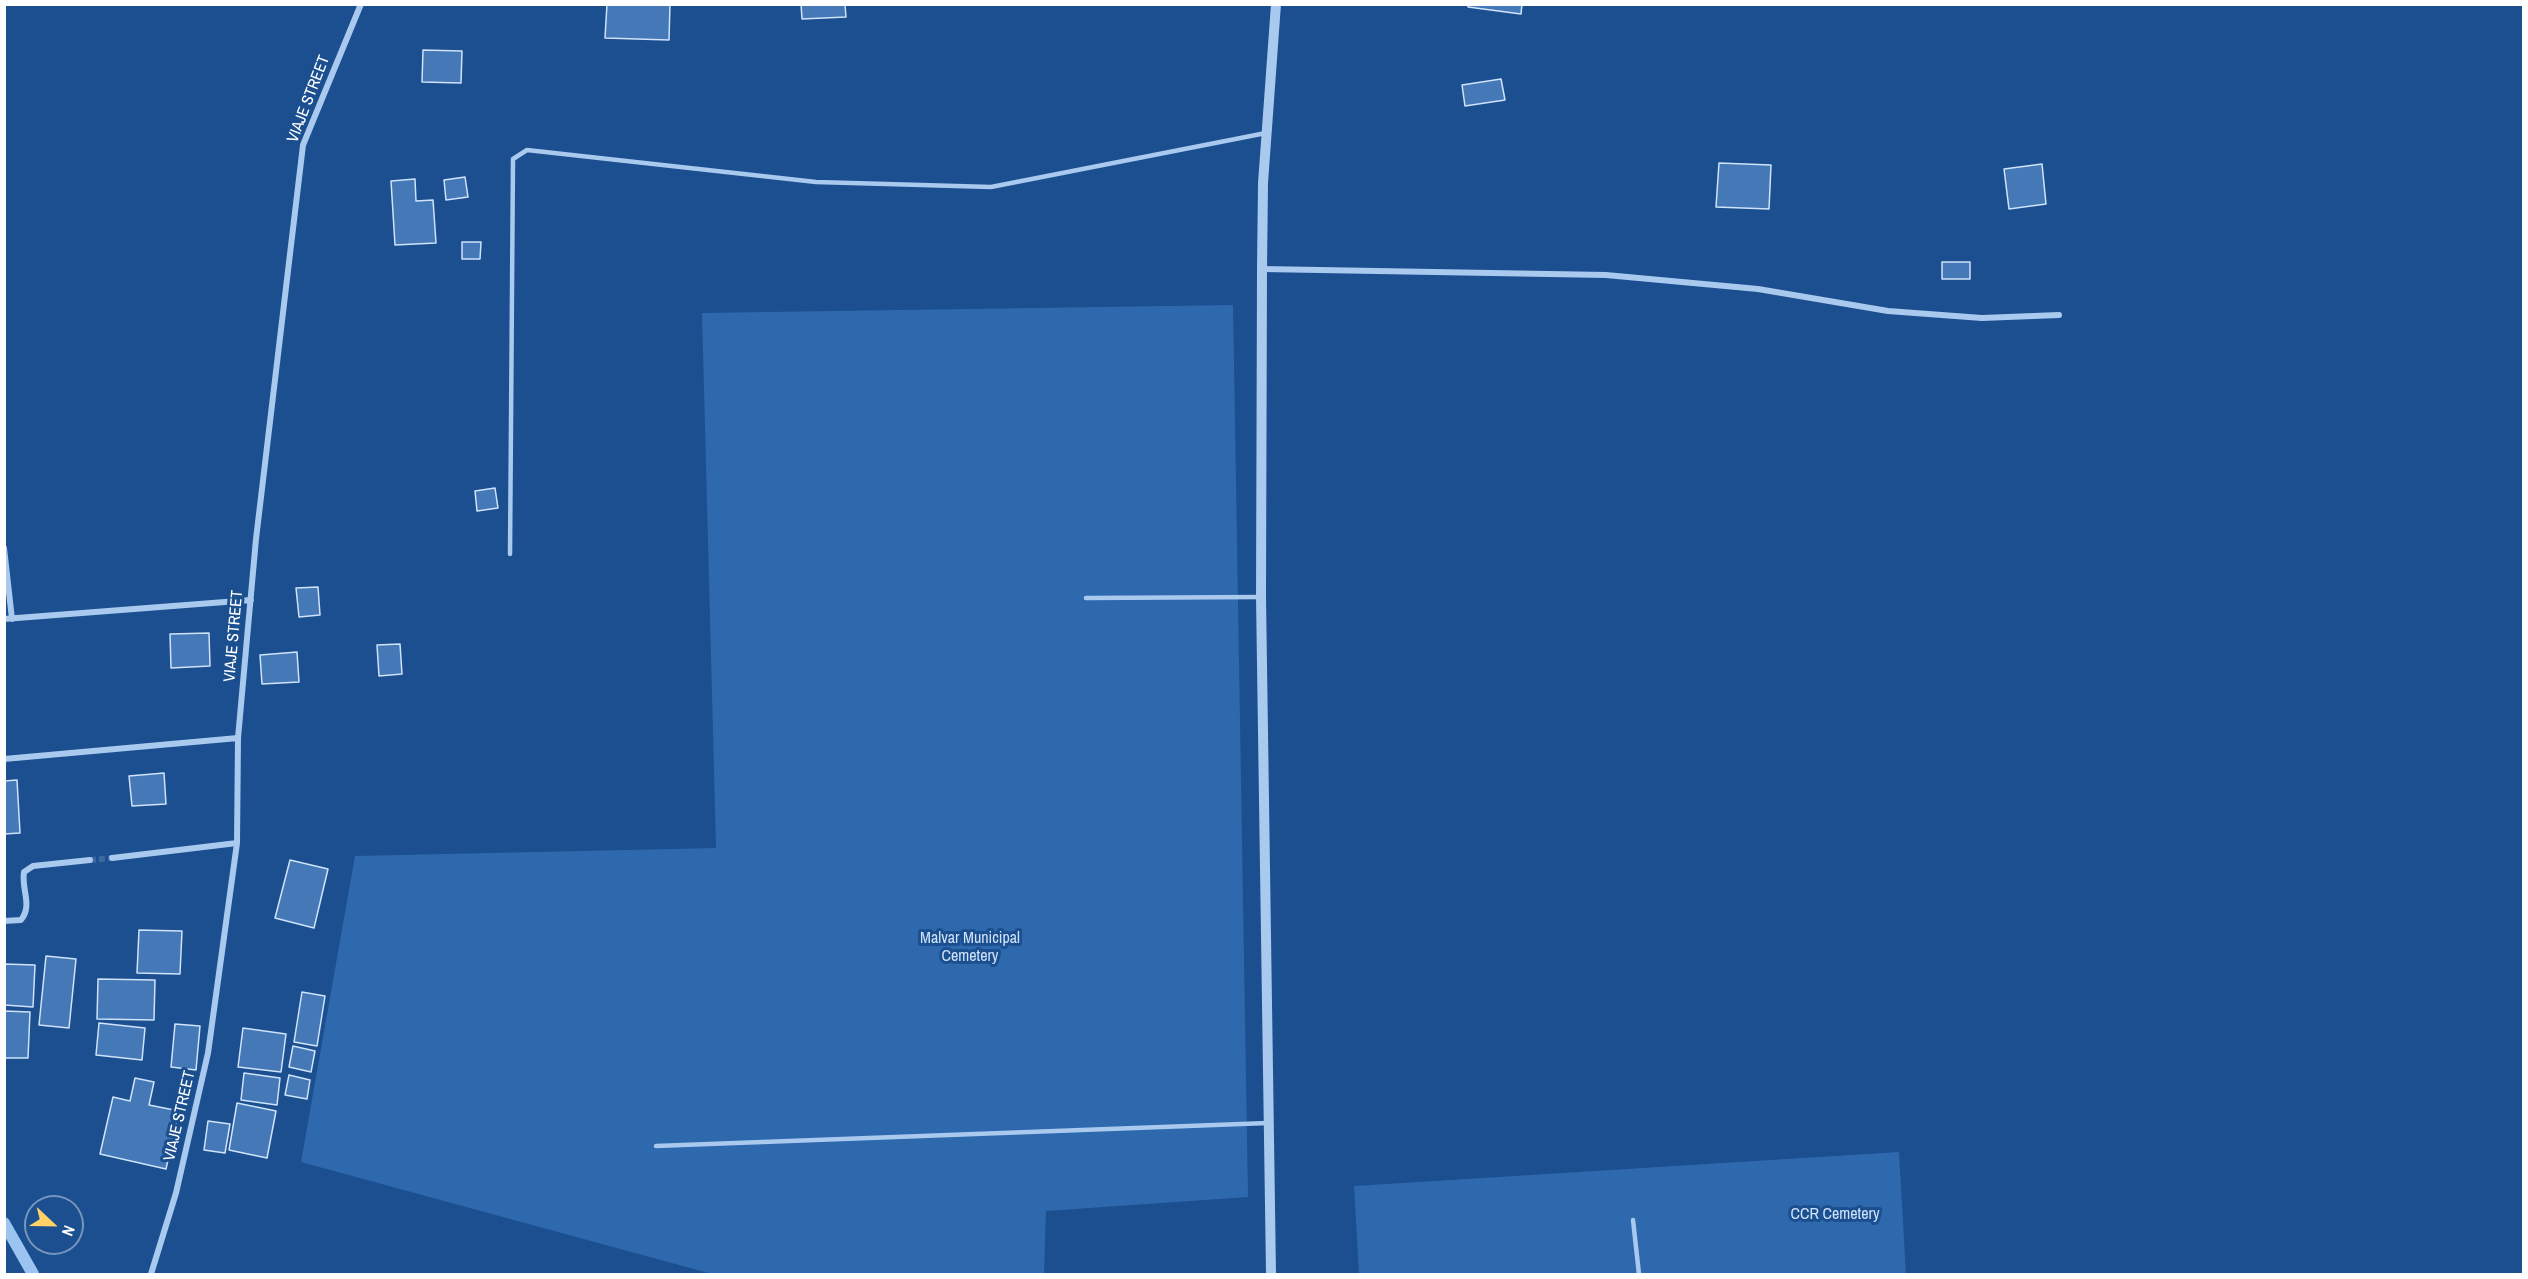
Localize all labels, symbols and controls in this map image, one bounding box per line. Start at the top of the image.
street label: VIAJE STREET [284,53,334,145]
street label: VIAJE STREET [220,589,248,683]
park label: Malvar Municipal Cemetery [920,929,1020,967]
street label: VIAJE STREET [160,1069,200,1163]
north arrow [24,1195,84,1255]
park label: CCR Cemetery [1791,1205,1879,1225]
text: N [57,1222,81,1240]

